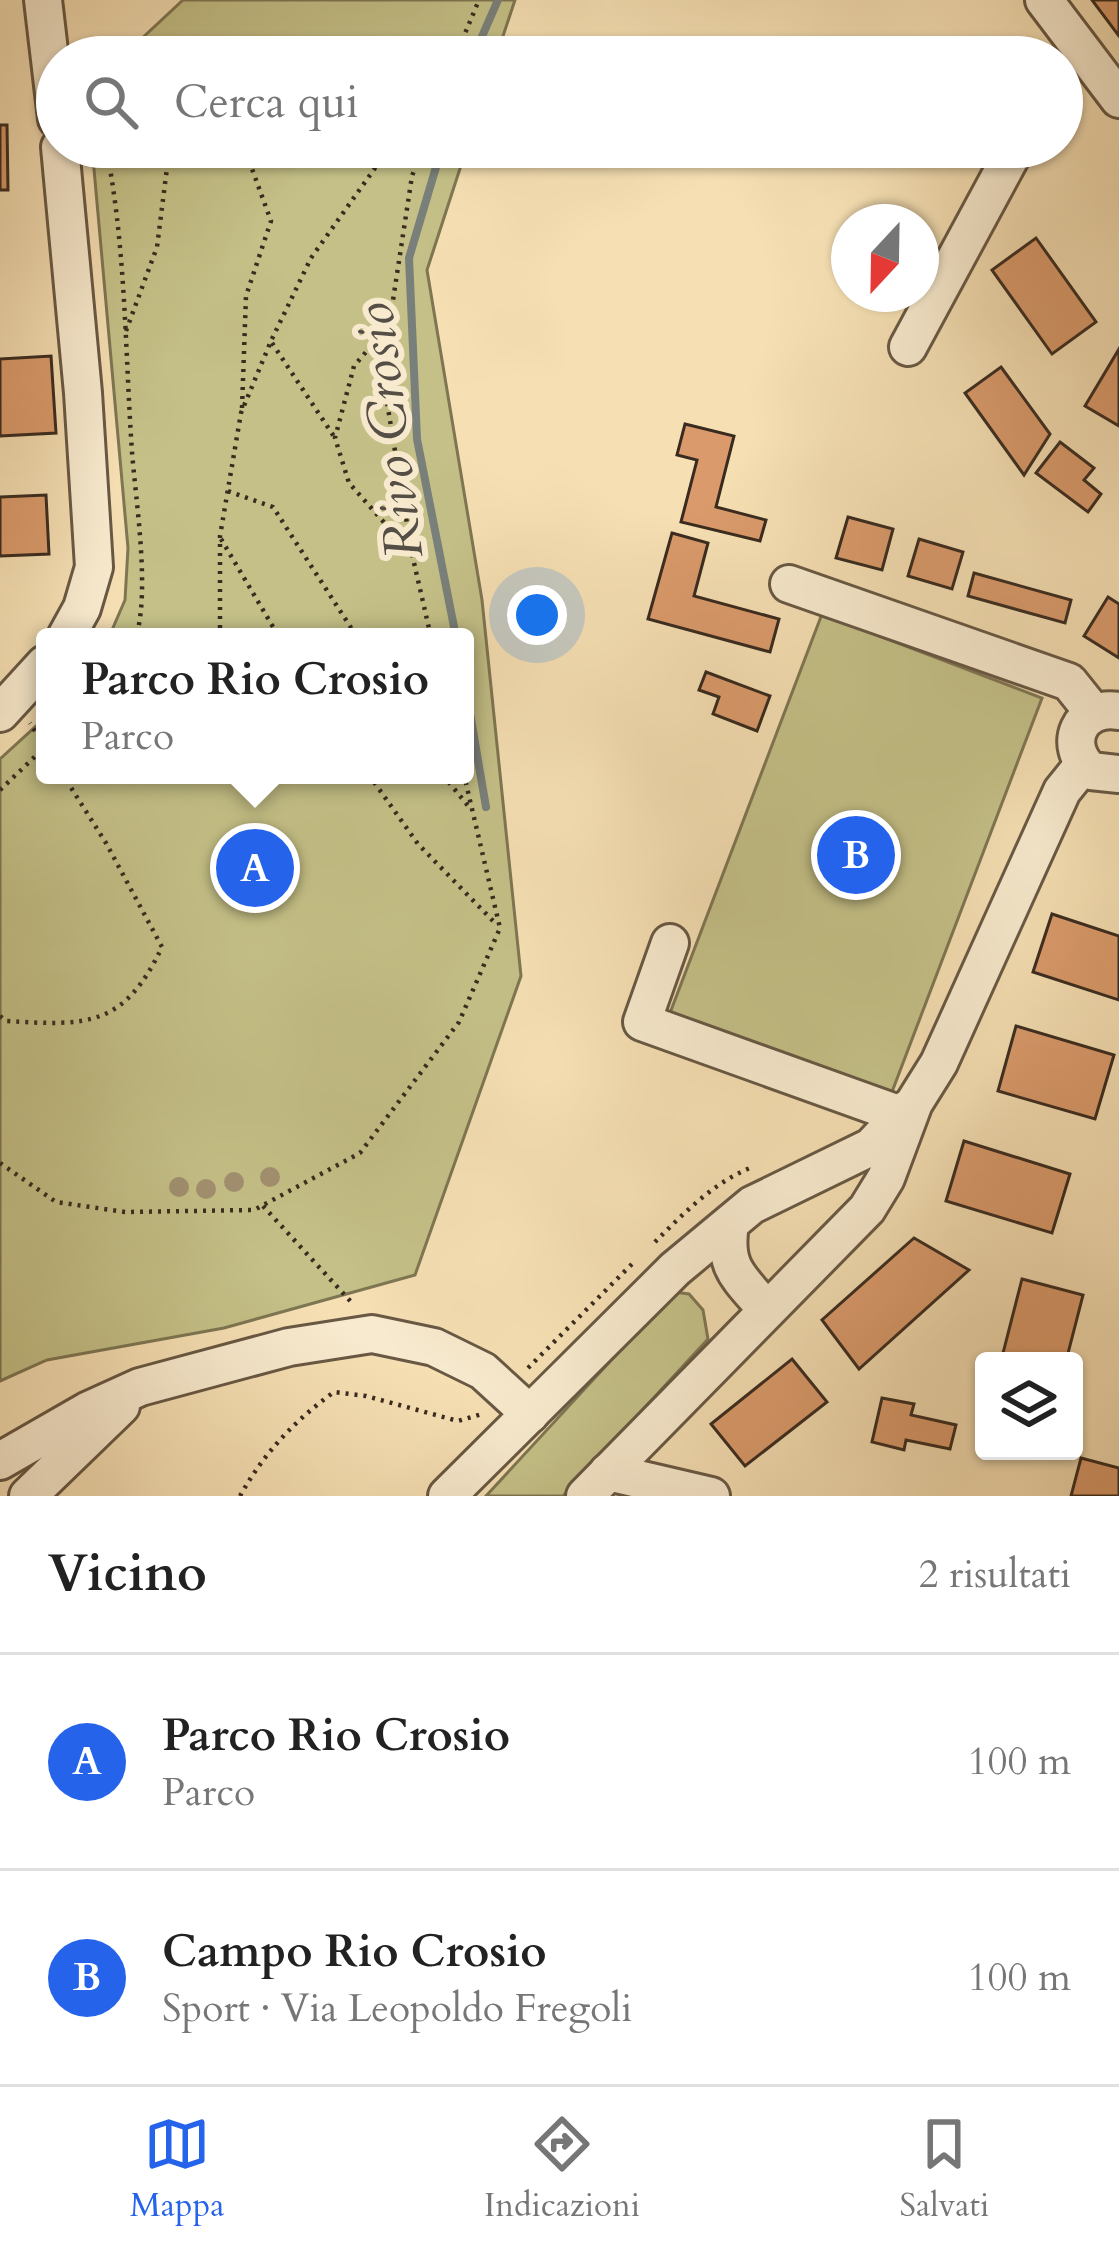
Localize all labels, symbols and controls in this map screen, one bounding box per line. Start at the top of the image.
search box [36,36,1083,168]
icon: search [78,69,144,135]
text: Cerca qui [174,72,359,133]
north arrow [831,204,939,312]
water label: Rivo Crosio [339,298,442,563]
your location [507,585,567,645]
popup [36,628,474,784]
text: Parco Rio Crosio [81,649,429,710]
text: Parco [81,710,174,763]
pin: B [817,810,895,900]
pin: A [216,823,294,913]
map controls [975,1352,1083,1460]
button: layers [975,1352,1083,1460]
text: Vicino [48,1539,207,1609]
text: 2 risultati [919,1548,1071,1601]
text: Parco Rio Crosio [162,1705,510,1766]
text: A [72,1735,102,1788]
text: 100 m [968,1735,1071,1788]
text: Parco [162,1766,255,1819]
text: Campo Rio Crosio [162,1921,547,1982]
text: B [73,1951,101,2004]
text: 100 m [968,1951,1071,2004]
text: Sport · Via Leopoldo Fregoli [162,1982,632,2035]
tab: Mappa [130,2111,224,2228]
tab: Indicazioni [484,2111,640,2228]
tab: Salvati [899,2111,989,2228]

